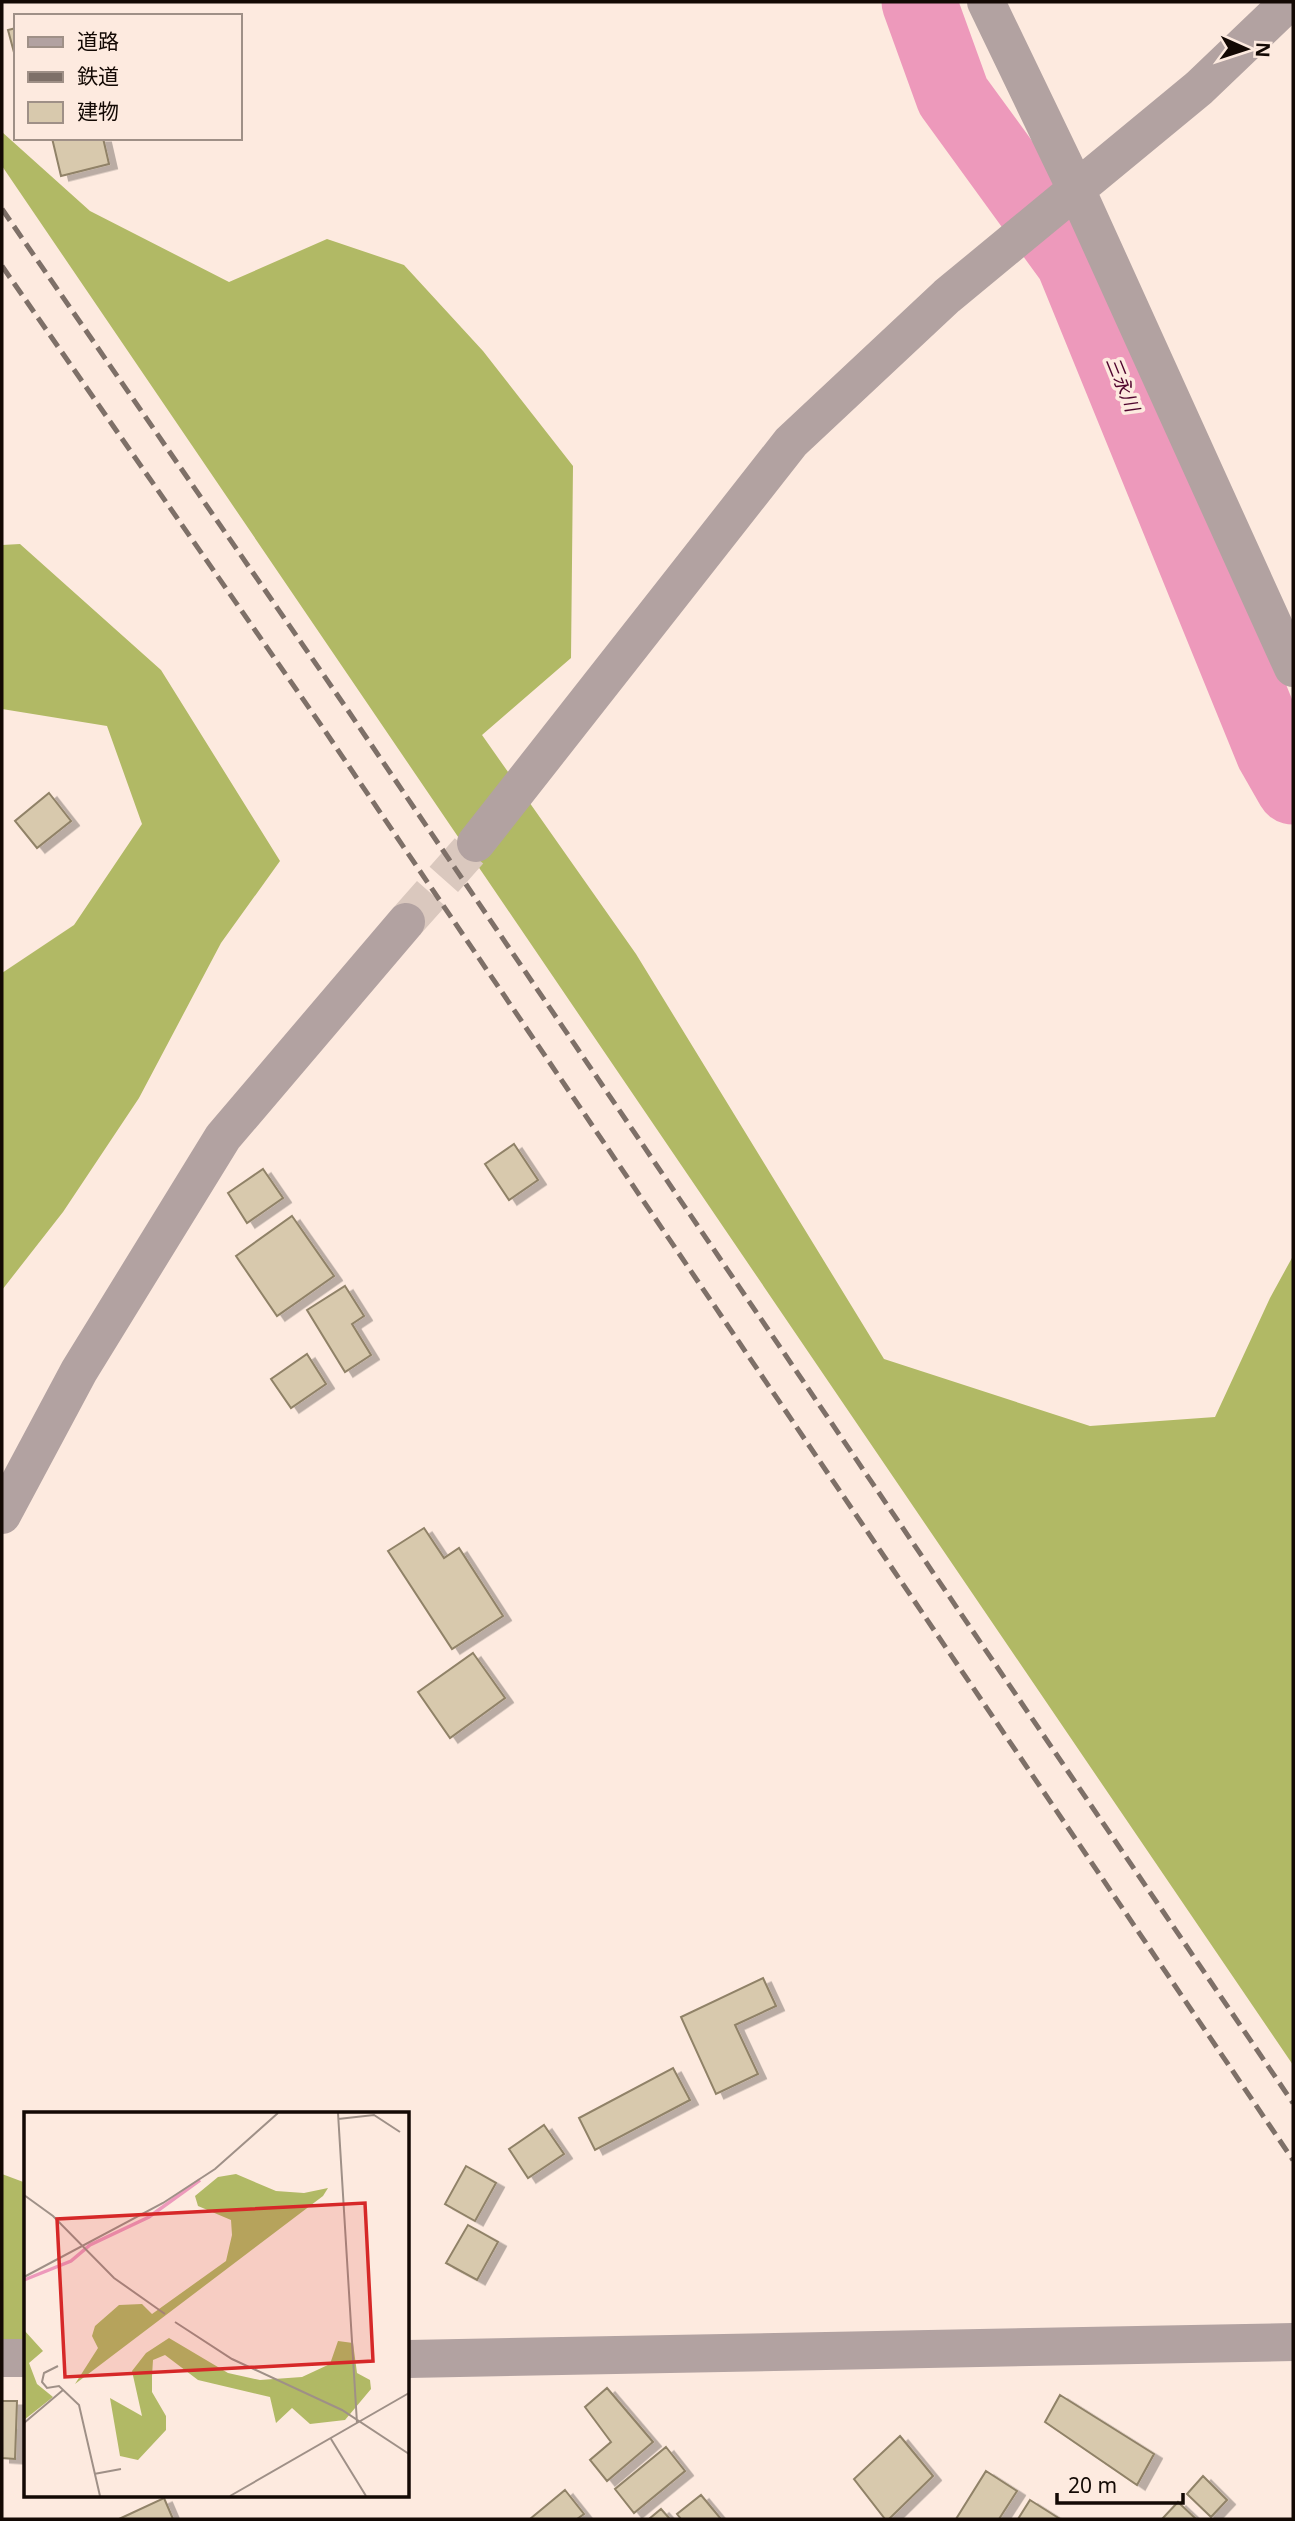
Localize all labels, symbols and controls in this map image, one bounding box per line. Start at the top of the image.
legend [14,14,242,140]
north arrow [1211,14,1281,84]
text: 道路 [77,27,119,55]
text: N [1250,41,1276,58]
text: 鉄道 [77,62,119,90]
text: 建物 [77,97,119,125]
water label: 三永川 [1100,353,1146,417]
inset map [24,2112,410,2496]
scale bar [1057,2462,1183,2506]
text: 20 m [1068,2471,1117,2499]

